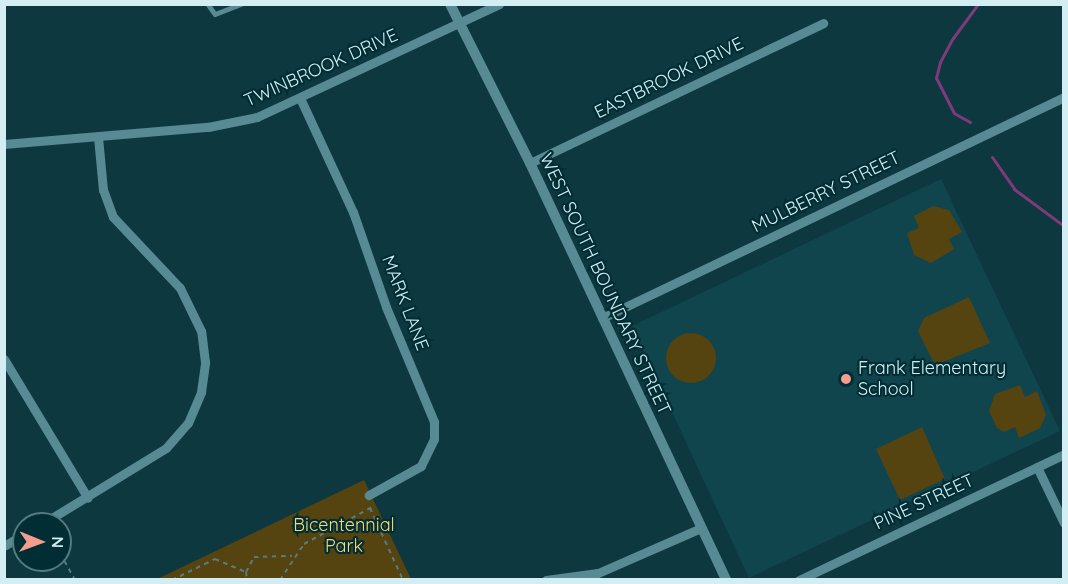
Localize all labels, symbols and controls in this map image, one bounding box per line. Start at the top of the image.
street label: TWINBROOK DRIVE [241,24,401,112]
street label: EASTBROOK DRIVE [591,33,747,123]
street label: MULBERRY STREET [748,147,904,237]
street label: WEST SOUTH BOUNDARY STREET [535,150,675,418]
street label: MARK LANE [377,252,433,354]
place label: Frank Elementary School [858,358,1006,400]
marker: Frank Elementary School [839,372,853,386]
street label: PINE STREET [871,469,977,535]
north arrow [12,512,72,572]
park label: Bicentennial Park [293,515,395,558]
text: N [48,536,68,548]

